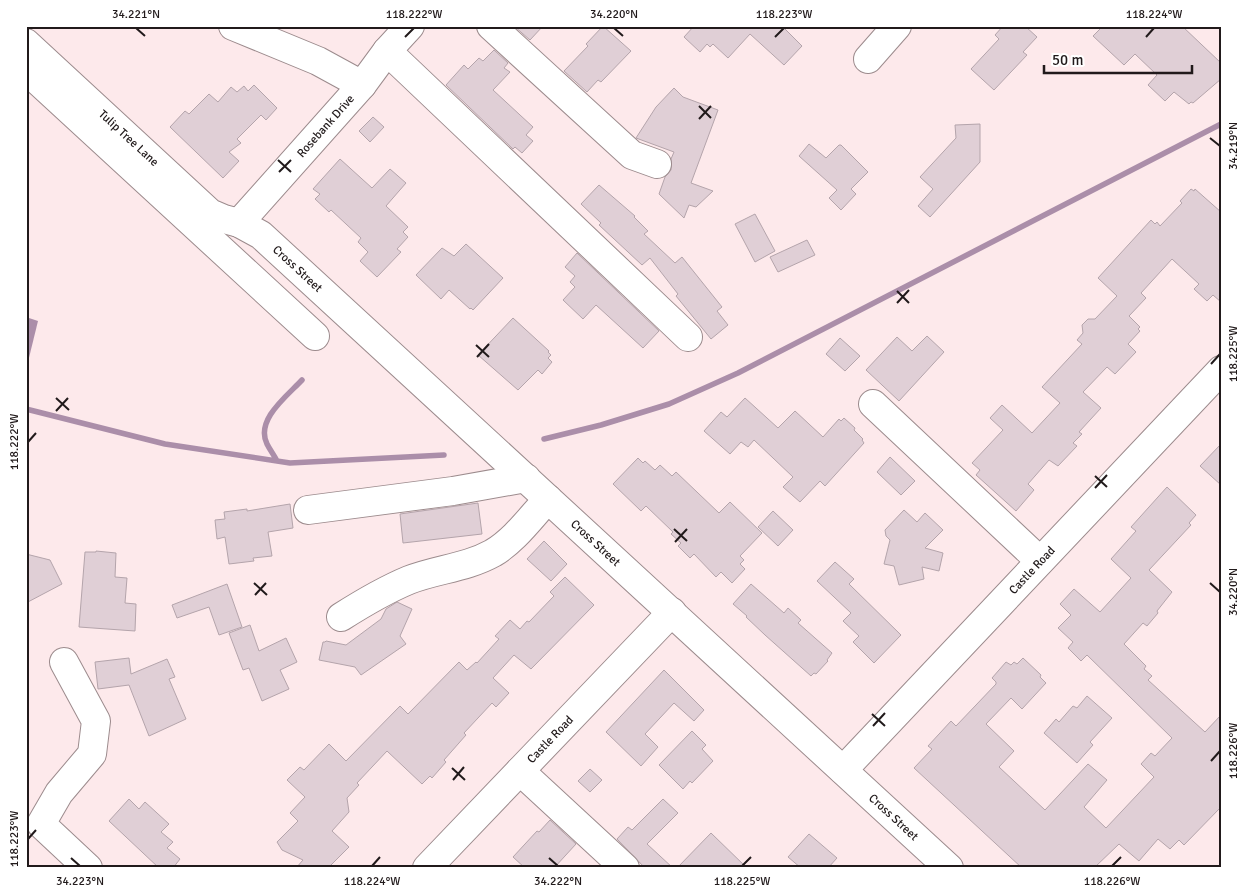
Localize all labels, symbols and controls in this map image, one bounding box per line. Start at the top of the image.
text: 34.221°N [112,7,160,22]
text: 118.222°W [386,7,442,22]
text: 34.220°N [590,7,638,22]
text: 118.223°W [756,7,812,22]
text: 118.224°W [1126,7,1182,22]
scale bar [1044,42,1192,74]
text: 50 m [1052,51,1083,69]
street label: Rosebank Drive [294,92,358,161]
street label: Tulip Tree Lane [95,107,162,170]
text: 34.219°N [1226,122,1241,170]
street label: Cross Street [269,242,325,296]
text: 118.225°W [1226,326,1241,382]
text: 118.222°W [7,414,22,470]
street label: Cross Street [567,517,623,570]
street label: Castle Road [1006,543,1058,598]
text: 34.220°N [1226,568,1241,616]
street label: Castle Road [524,713,577,767]
text: 118.226°W [1226,723,1241,779]
street label: Cross Street [865,791,921,844]
text: 118.223°W [7,811,22,867]
text: 34.223°N [56,874,104,889]
text: 118.224°W [344,874,400,889]
text: 34.222°N [534,874,582,889]
text: 118.225°W [714,874,770,889]
text: 118.226°W [1084,874,1140,889]

